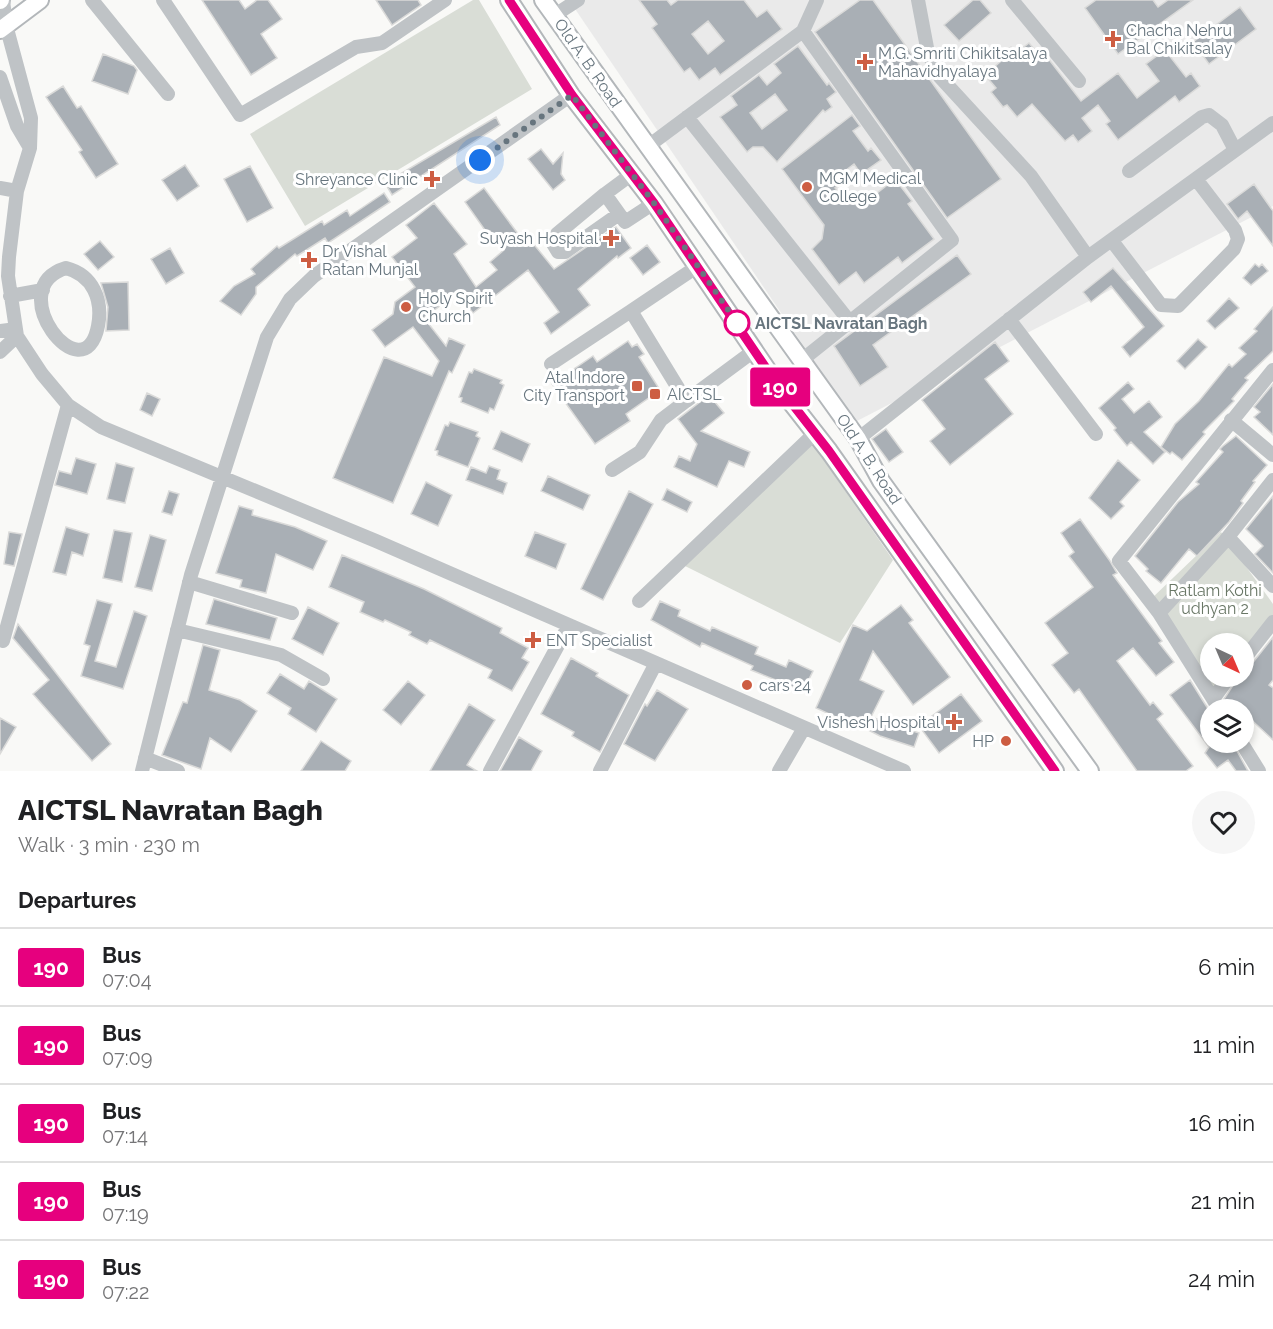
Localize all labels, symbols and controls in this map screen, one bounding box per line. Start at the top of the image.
street label: Old A. B. Road [550,15,626,111]
place label: Chacha Nehru Bal Chikitsalay [1126,21,1233,58]
marker: Chacha Nehru Bal Chikitsalay [1104,30,1122,48]
place label: M.G. Smriti Chikitsalaya Mahavidhyalaya [878,44,1047,81]
marker: M.G. Smriti Chikitsalaya Mahavidhyalaya [856,53,874,71]
your location [465,145,495,175]
place label: MGM Medical College [819,169,922,206]
place label: Shreyance Clinic [295,170,418,189]
marker: Shreyance Clinic [423,170,441,188]
marker: MGM Medical College [800,180,814,194]
place label: Suyash Hospital [480,229,599,248]
marker: Suyash Hospital [602,229,620,247]
place label: Dr Vishal Ratan Munjal [322,242,419,279]
marker: Dr Vishal Ratan Munjal [300,251,318,269]
place label: Holy Spirit Church [418,289,494,326]
marker: Holy Spirit Church [399,300,413,314]
marker: AICTSL Navratan Bagh [724,310,750,336]
place label: AICTSL Navratan Bagh [755,314,927,333]
place label: Atal Indore City Transport [523,368,626,405]
line badge: 190 [746,368,814,406]
text: 190 [762,375,798,400]
marker: Atal Indore City Transport [630,379,644,393]
place label: AICTSL [667,385,722,404]
marker: AICTSL [648,387,662,401]
street label: Old A. B. Road [833,410,905,508]
park label: Ratlam Kothi udhyan 2 [1168,581,1262,618]
marker: ENT Specialist [524,631,542,649]
place label: ENT Specialist [546,631,653,650]
north arrow [1200,633,1254,687]
map controls [1200,633,1254,753]
place label: cars 24 [759,676,811,695]
marker: cars 24 [740,678,754,692]
button: layers [1200,699,1254,753]
place label: Vishesh Hospital [817,713,941,732]
marker: Vishesh Hospital [945,713,963,731]
place label: HP [972,732,994,751]
marker: HP [999,734,1013,748]
button: heart [1192,791,1255,854]
text: AICTSL Navratan Bagh [18,794,323,827]
text: Walk · 3 min · 230 m [18,833,200,857]
text: Departures [18,887,136,913]
text: Bus [102,942,141,968]
text: 6 min [1198,954,1255,980]
text: 190 [33,955,69,980]
text: 07:04 [102,968,152,992]
text: Bus [102,1020,141,1046]
text: 11 min [1193,1032,1255,1058]
text: 190 [33,1033,69,1058]
text: 07:09 [102,1046,153,1070]
text: Bus [102,1098,141,1124]
text: 16 min [1189,1110,1255,1136]
text: 190 [33,1111,69,1136]
text: 07:14 [102,1124,148,1148]
text: Bus [102,1176,141,1202]
text: 21 min [1191,1188,1255,1214]
text: 190 [33,1189,69,1214]
text: 07:19 [102,1202,149,1226]
text: Bus [102,1254,141,1280]
text: 24 min [1188,1266,1255,1292]
text: 190 [33,1267,69,1292]
text: 07:22 [102,1280,149,1304]

